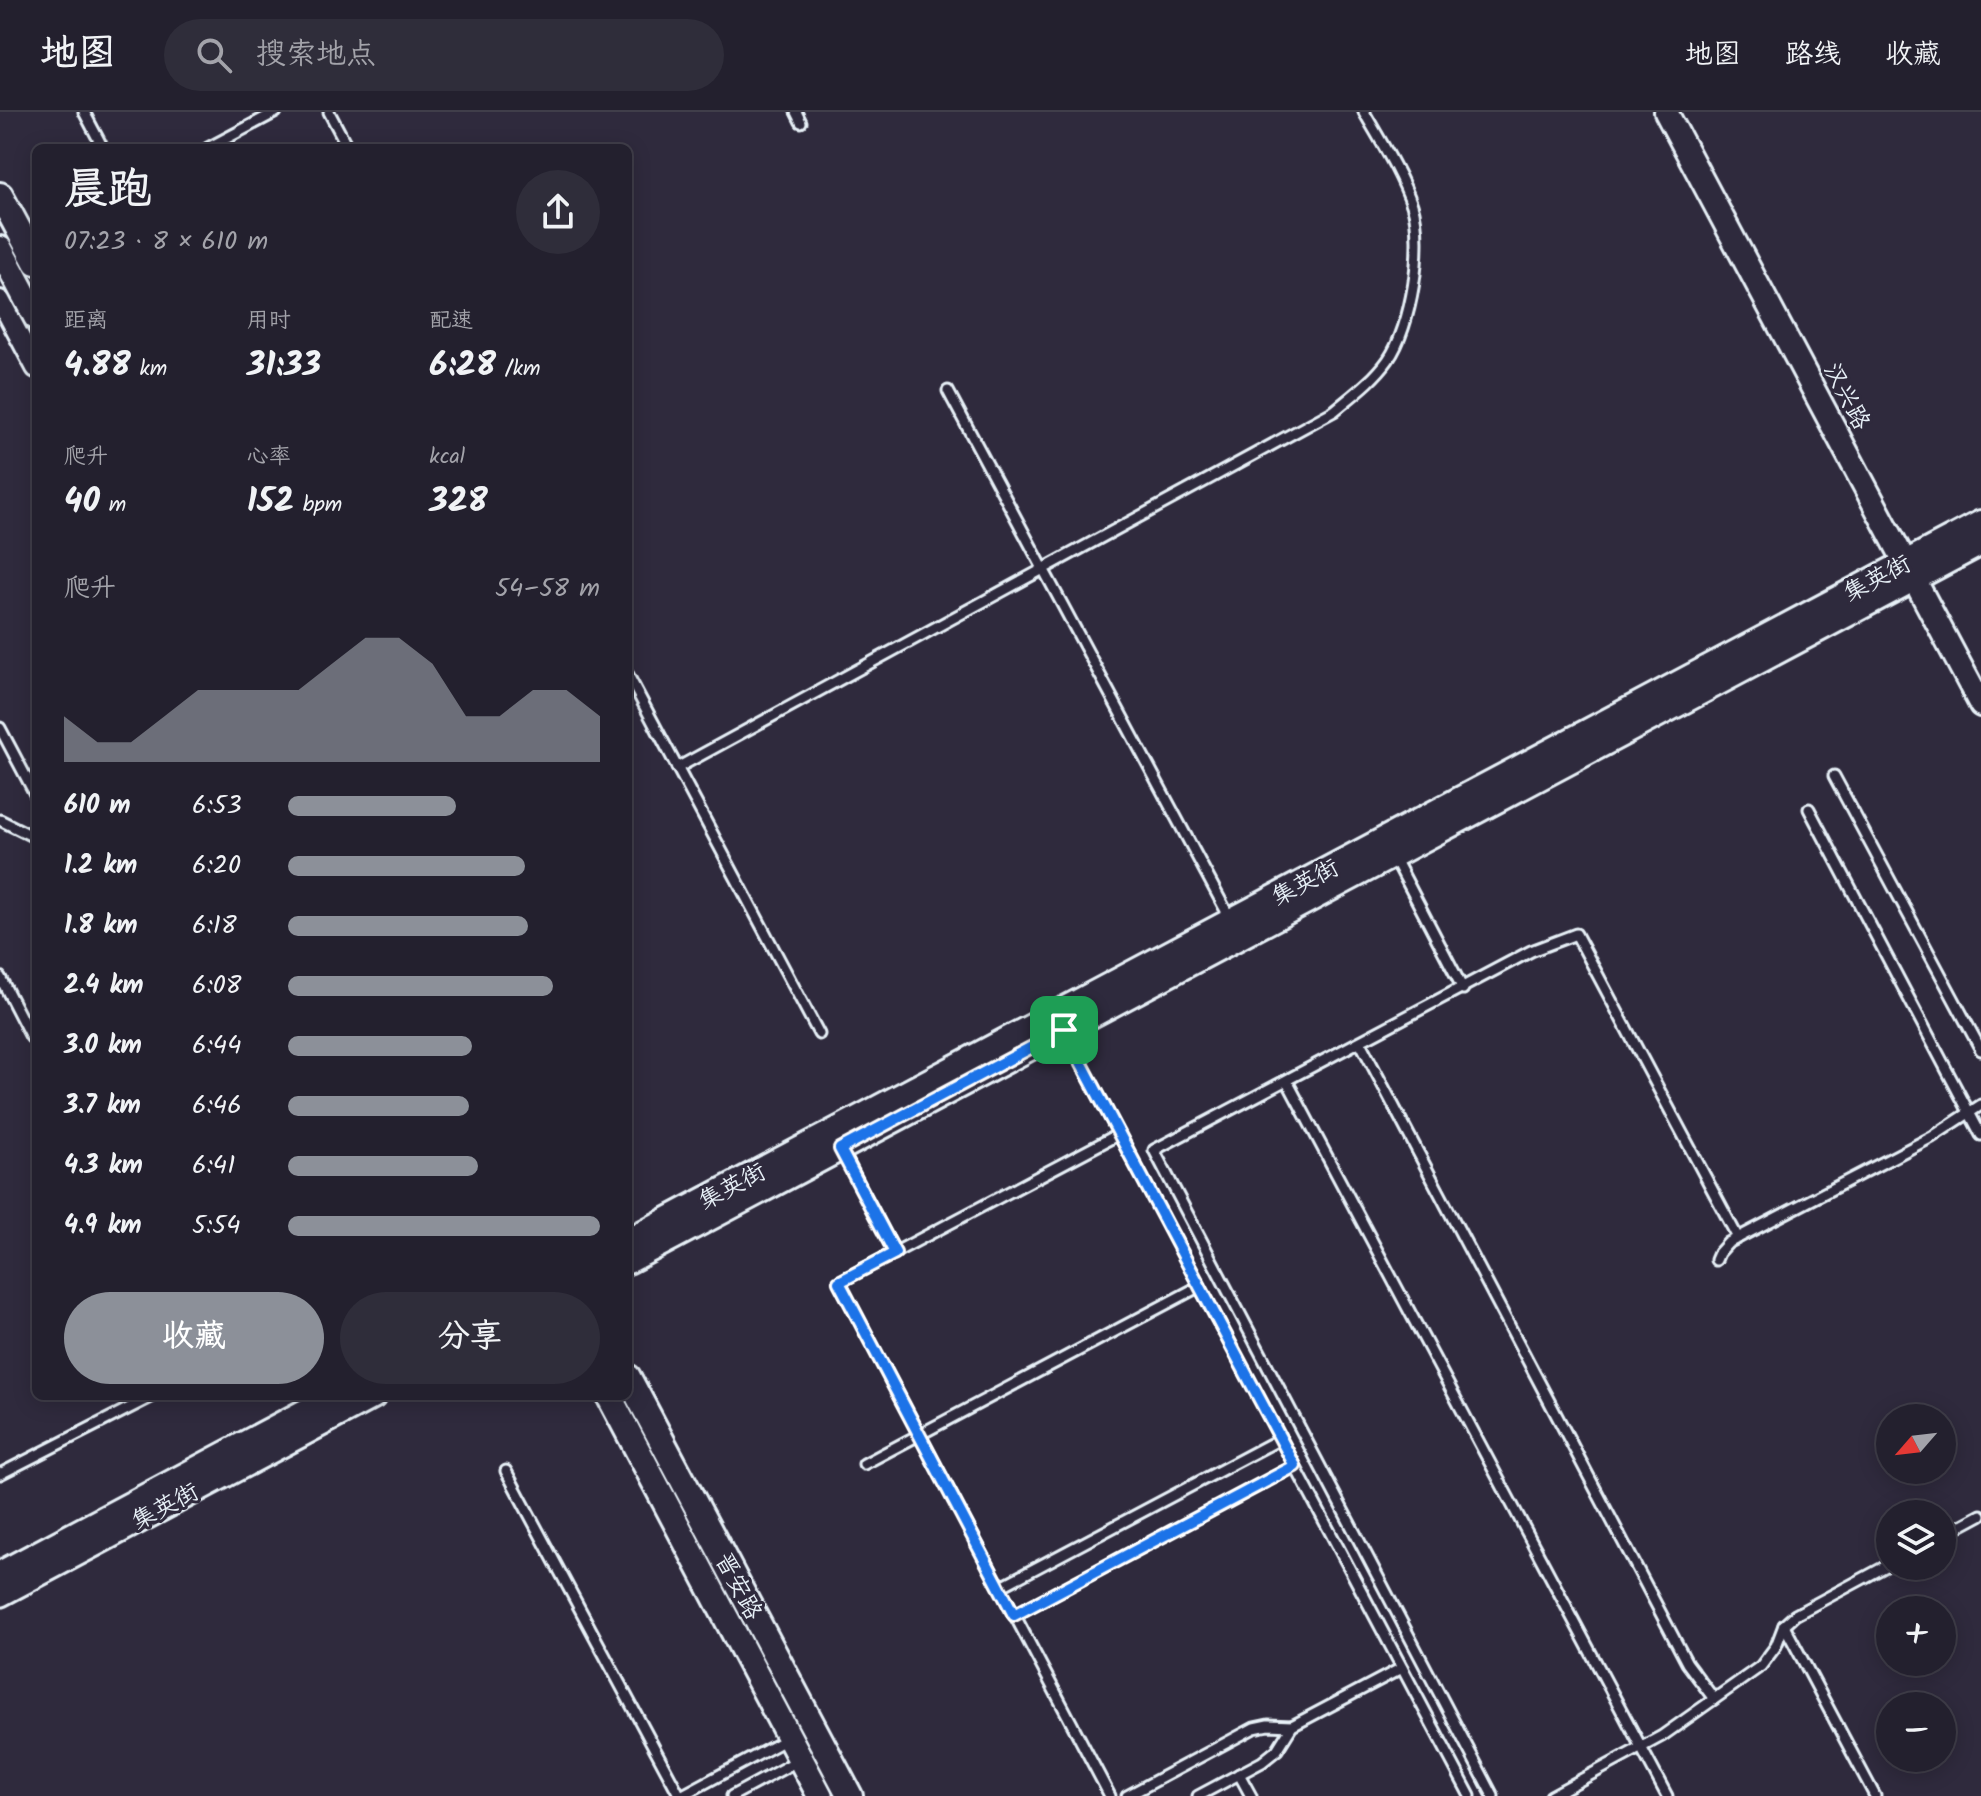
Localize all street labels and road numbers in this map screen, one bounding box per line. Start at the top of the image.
street label: 汉兴路 [1812,356,1880,438]
street label: 集英街 [1837,545,1919,613]
street label: 集英街 [1265,849,1347,917]
street label: 集英街 [692,1153,774,1221]
street label: 集英街 [125,1473,207,1541]
street label: 晋安路 [704,1546,772,1628]

